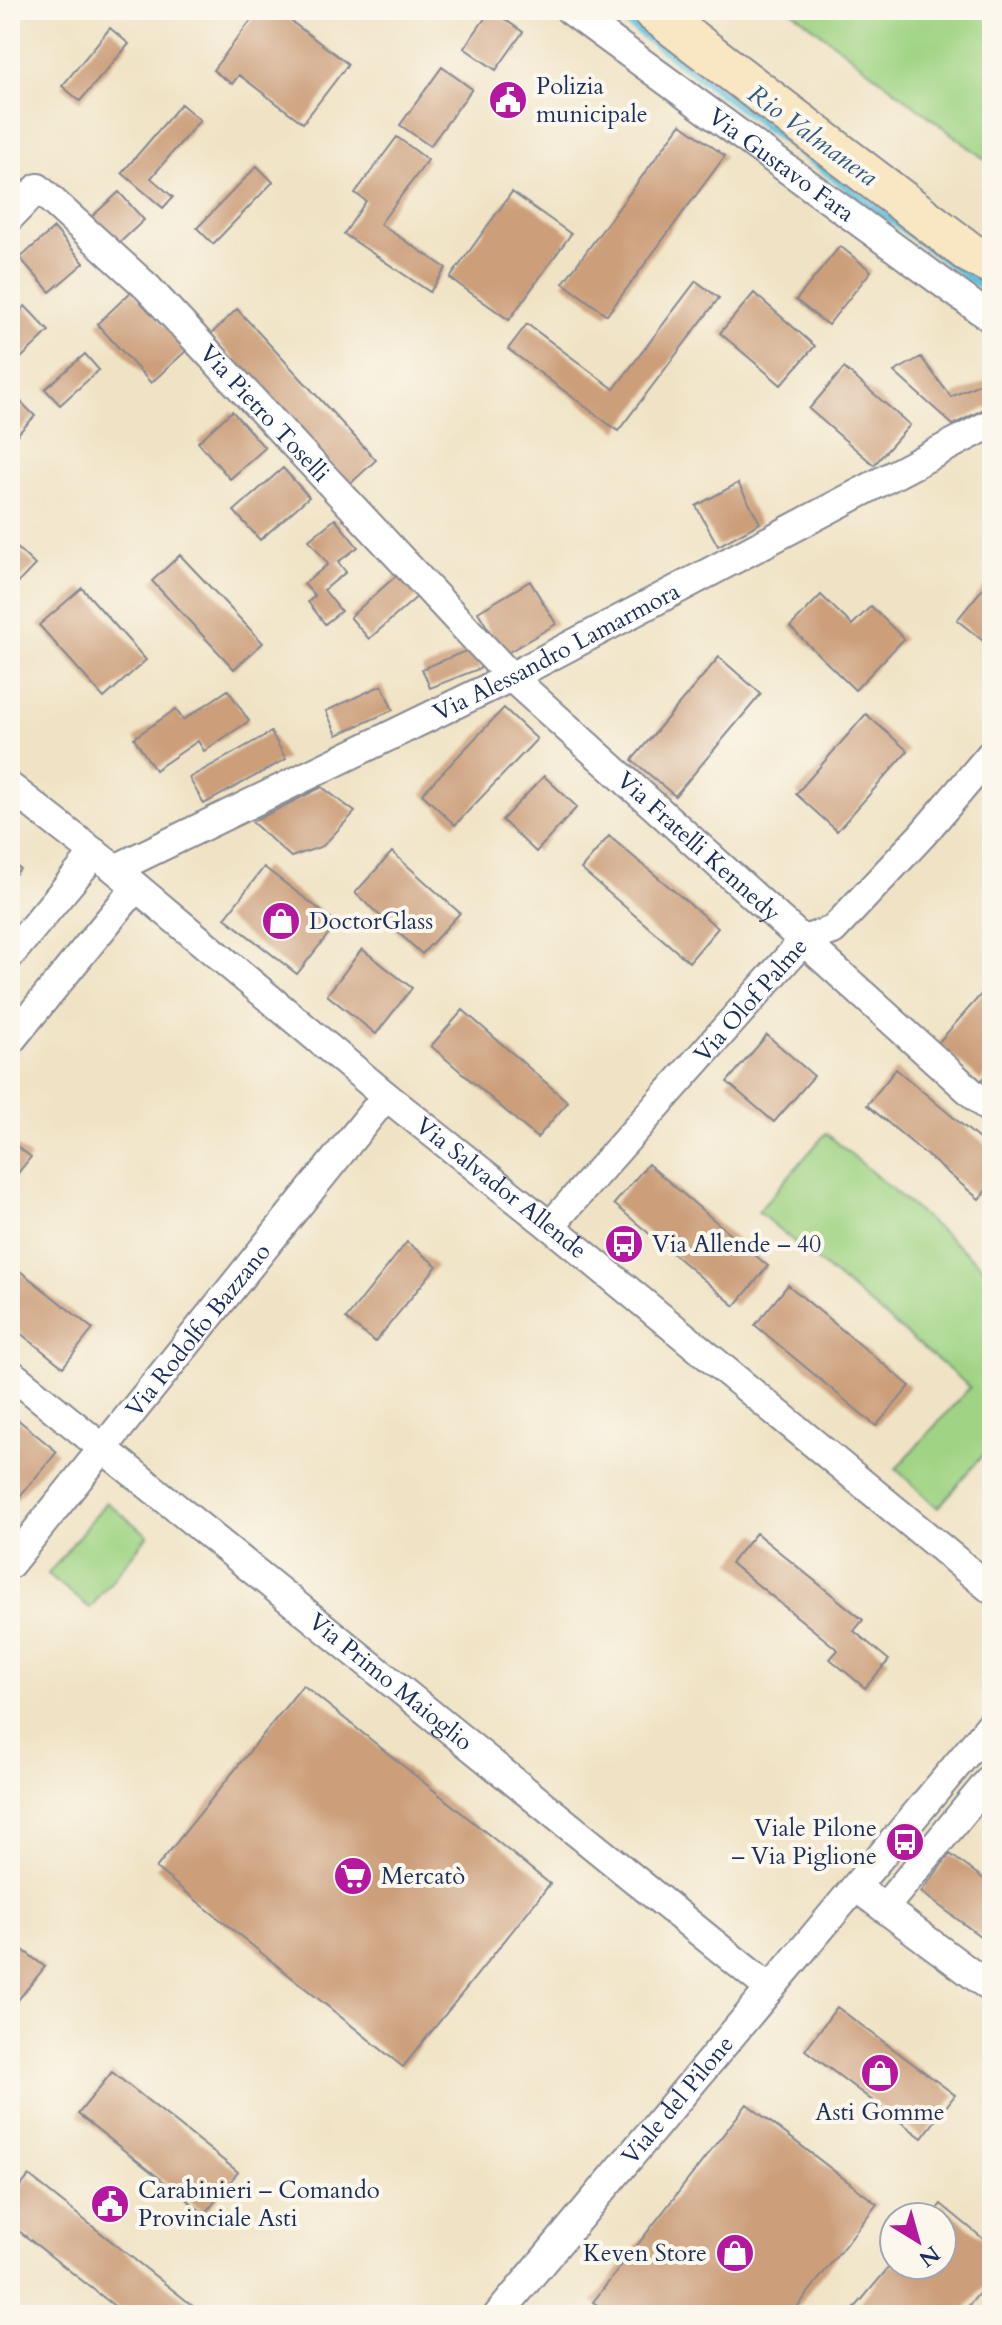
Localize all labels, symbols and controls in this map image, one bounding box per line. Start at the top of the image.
place label: Polizia municipale [536,70,648,131]
water label: Rio Valmanera [741,76,885,195]
public building icon: Polizia municipale [487,79,529,121]
street label: Via Gustavo Fara [701,100,862,230]
street label: Via Pietro Toselli [192,337,337,490]
street label: Via Alessandro Lamarmora [428,575,686,729]
street label: Via Fratelli Kennedy [609,764,788,930]
shop icon: DoctorGlass [260,900,302,942]
place label: DoctorGlass [309,905,433,938]
street label: Via Olof Palme [687,931,815,1070]
street label: Via Salvador Allende [408,1109,594,1267]
bus stop icon: Via Allende – 40 [603,1223,645,1265]
place label: Via Allende – 40 [652,1228,821,1261]
street label: Via Rodolfo Bazzano [118,1236,278,1424]
street label: Via Primo Maioglio [301,1605,479,1759]
place label: Viale Pilone – Via Piglione [731,1812,877,1873]
bus stop icon: Viale Pilone – Via Piglione [884,1821,926,1863]
supermarket icon: Mercatò [332,1855,374,1897]
place label: Mercatò [381,1860,465,1893]
street label: Viale del Pilone [614,2029,741,2172]
shop icon: Asti Gomme [859,2052,901,2094]
place label: Asti Gomme [815,2096,945,2129]
place label: Carabinieri – Comando Provinciale Asti [138,2174,380,2235]
public building icon: Carabinieri – Comando Provinciale Asti [89,2183,131,2225]
north arrow [878,2201,958,2281]
shop icon: Keven Store [714,2232,756,2274]
place label: Keven Store [583,2237,707,2270]
text: N [913,2238,946,2274]

